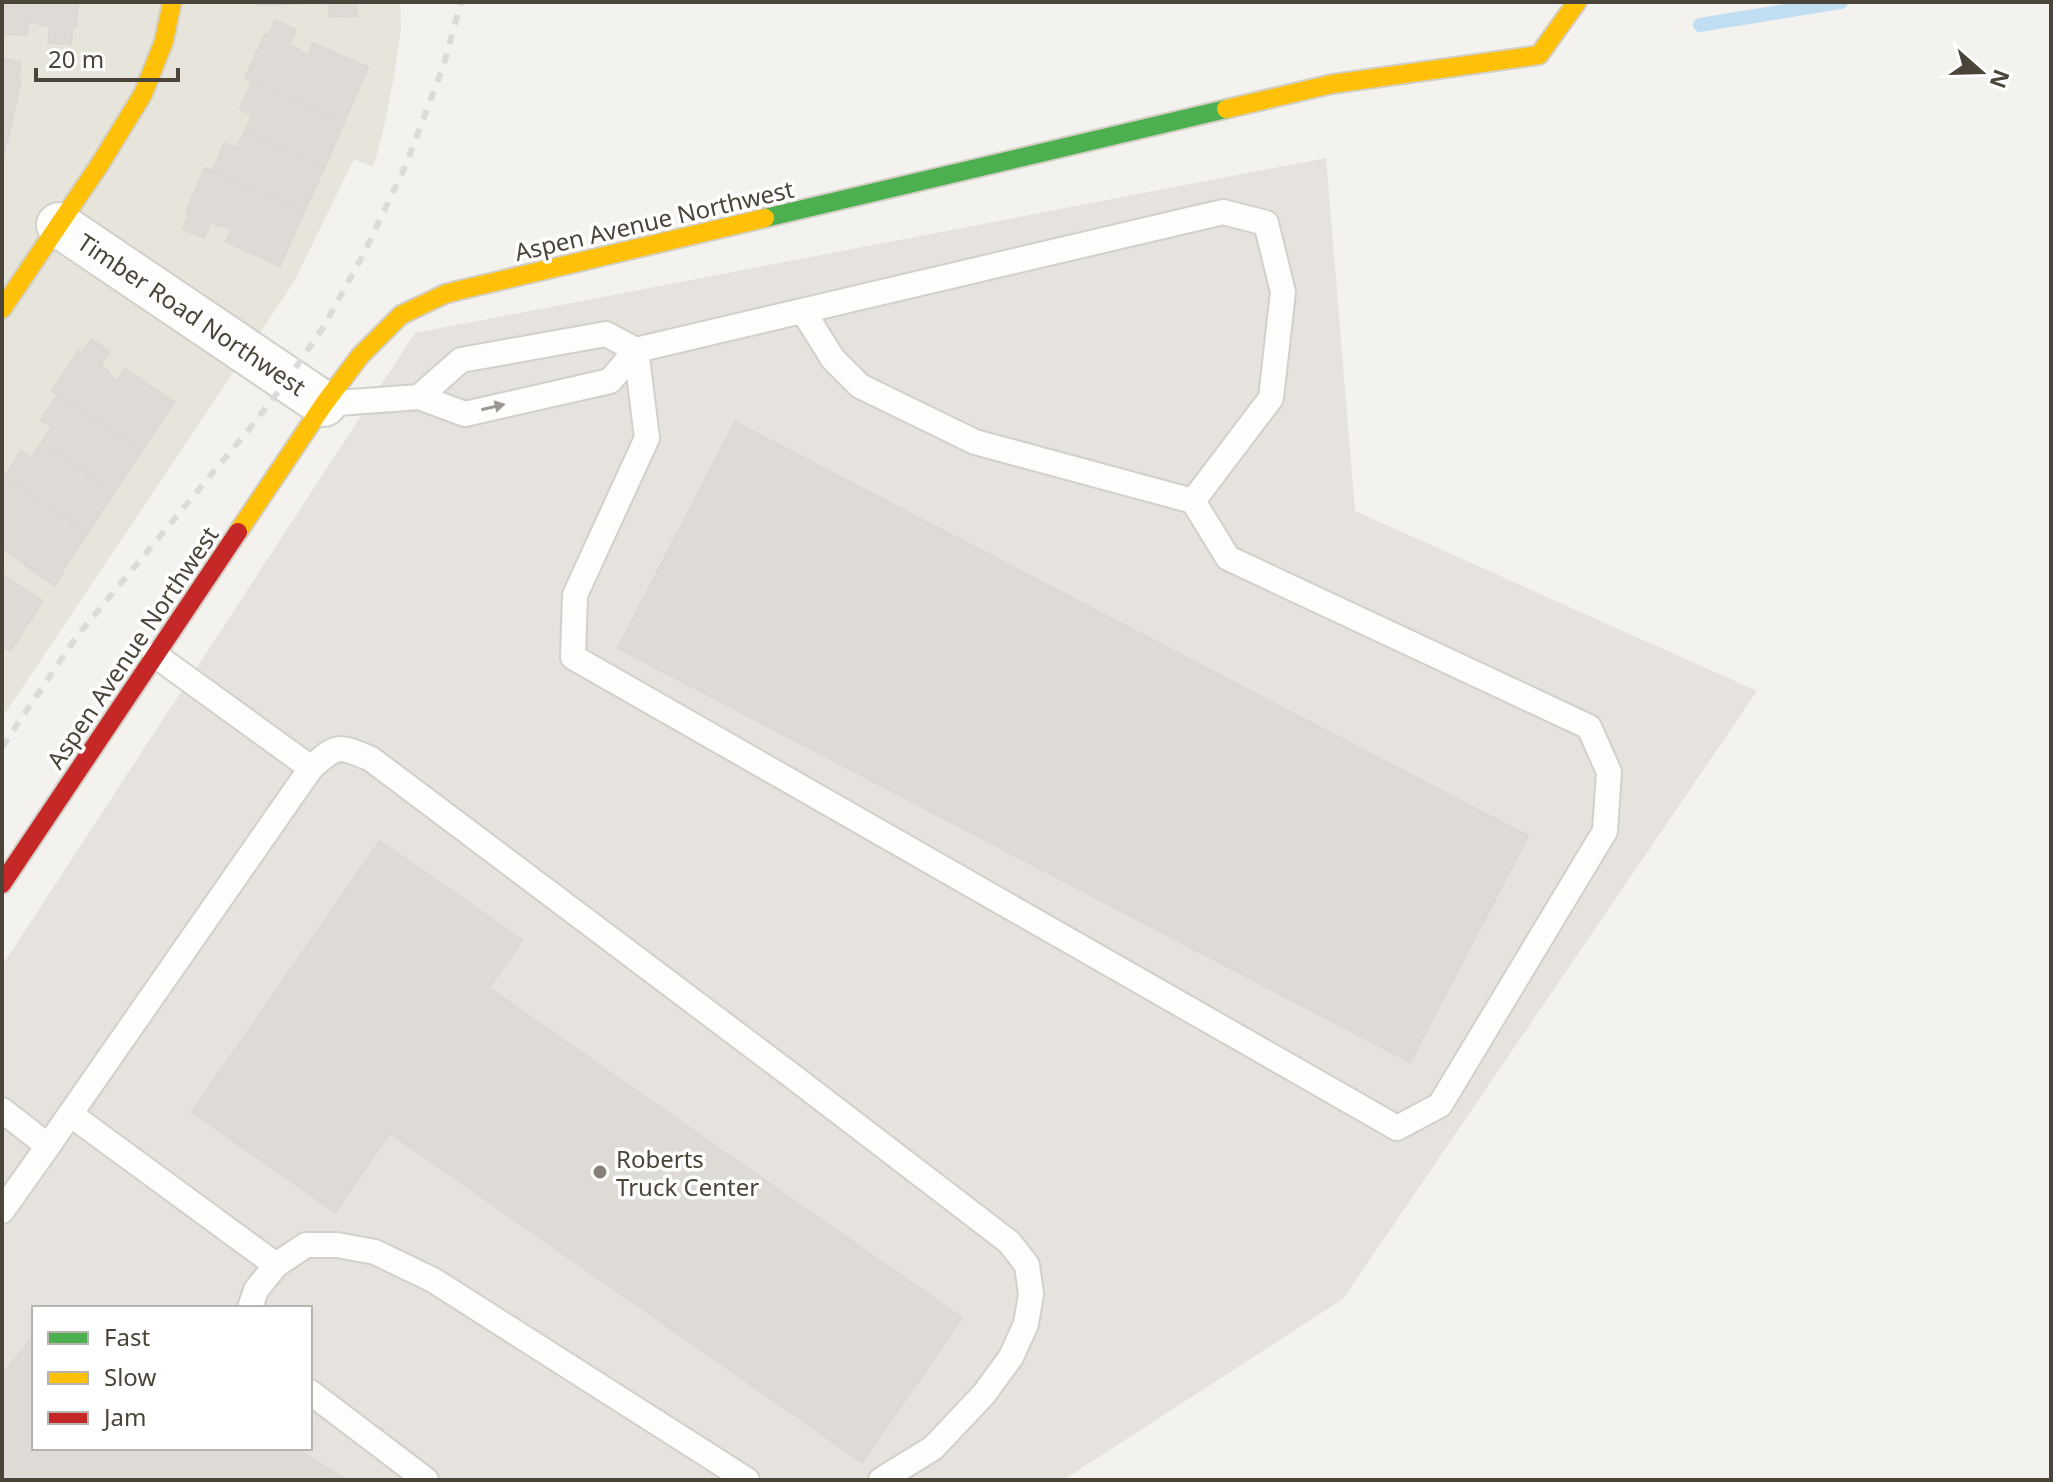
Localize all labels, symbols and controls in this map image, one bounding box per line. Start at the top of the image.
scale bar [36,32,178,82]
north arrow [1941,32,2021,112]
text: 20 m [48,42,104,75]
text: N [1984,66,2018,93]
street label: Aspen Avenue Northwest [511,172,797,268]
street label: Timber Road Northwest [71,225,313,403]
one-way arrow [481,401,506,413]
street label: Aspen Avenue Northwest [39,519,226,775]
place label: Roberts Truck Center [616,1142,759,1203]
marker: Roberts Truck Center [591,1163,609,1181]
legend [32,1306,312,1450]
text: Fast [104,1320,150,1353]
text: Slow [104,1360,156,1393]
text: Jam [102,1400,146,1433]

